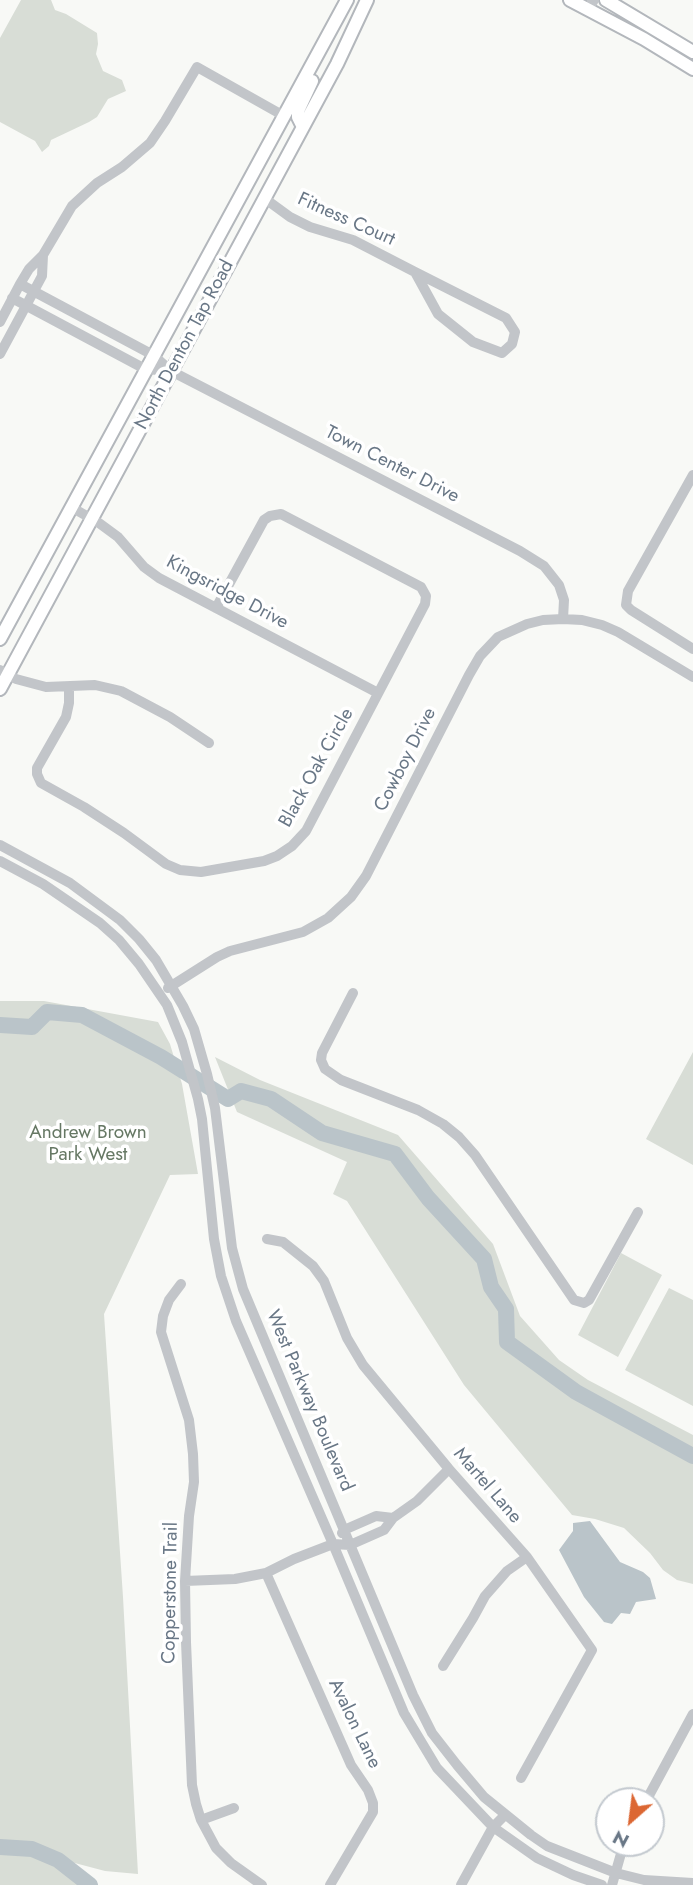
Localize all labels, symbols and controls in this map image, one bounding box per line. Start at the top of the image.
street label: Fitness Court [294,188,398,252]
street label: North Denton Tap Road [131,256,239,434]
street label: Town Center Drive [321,421,463,509]
street label: Kingsridge Drive [162,551,292,635]
street label: Black Oak Circle [275,704,359,832]
street label: Cowboy Drive [370,704,442,816]
park label: Andrew Brown Park West [29,1122,147,1166]
street label: West Parkway Boulevard [260,1307,358,1495]
street label: Martel Lane [448,1443,526,1529]
street label: Copperstone Trail [158,1522,184,1664]
street label: Avalon Lane [323,1675,385,1773]
north arrow [595,1787,665,1857]
text: N [608,1824,634,1855]

